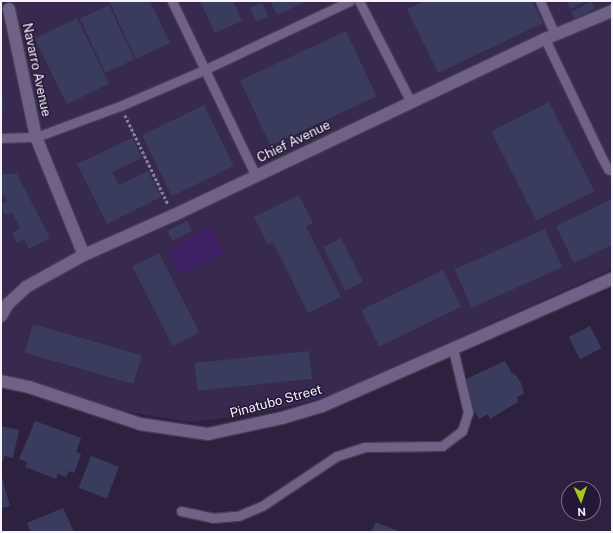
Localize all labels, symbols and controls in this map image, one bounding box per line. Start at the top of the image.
street label: Navarro Avenue [18,22,54,118]
street label: Chief Avenue [255,118,333,166]
street label: Pinatubo Street [228,382,324,422]
north arrow [561,481,601,521]
text: N [577,506,586,518]

